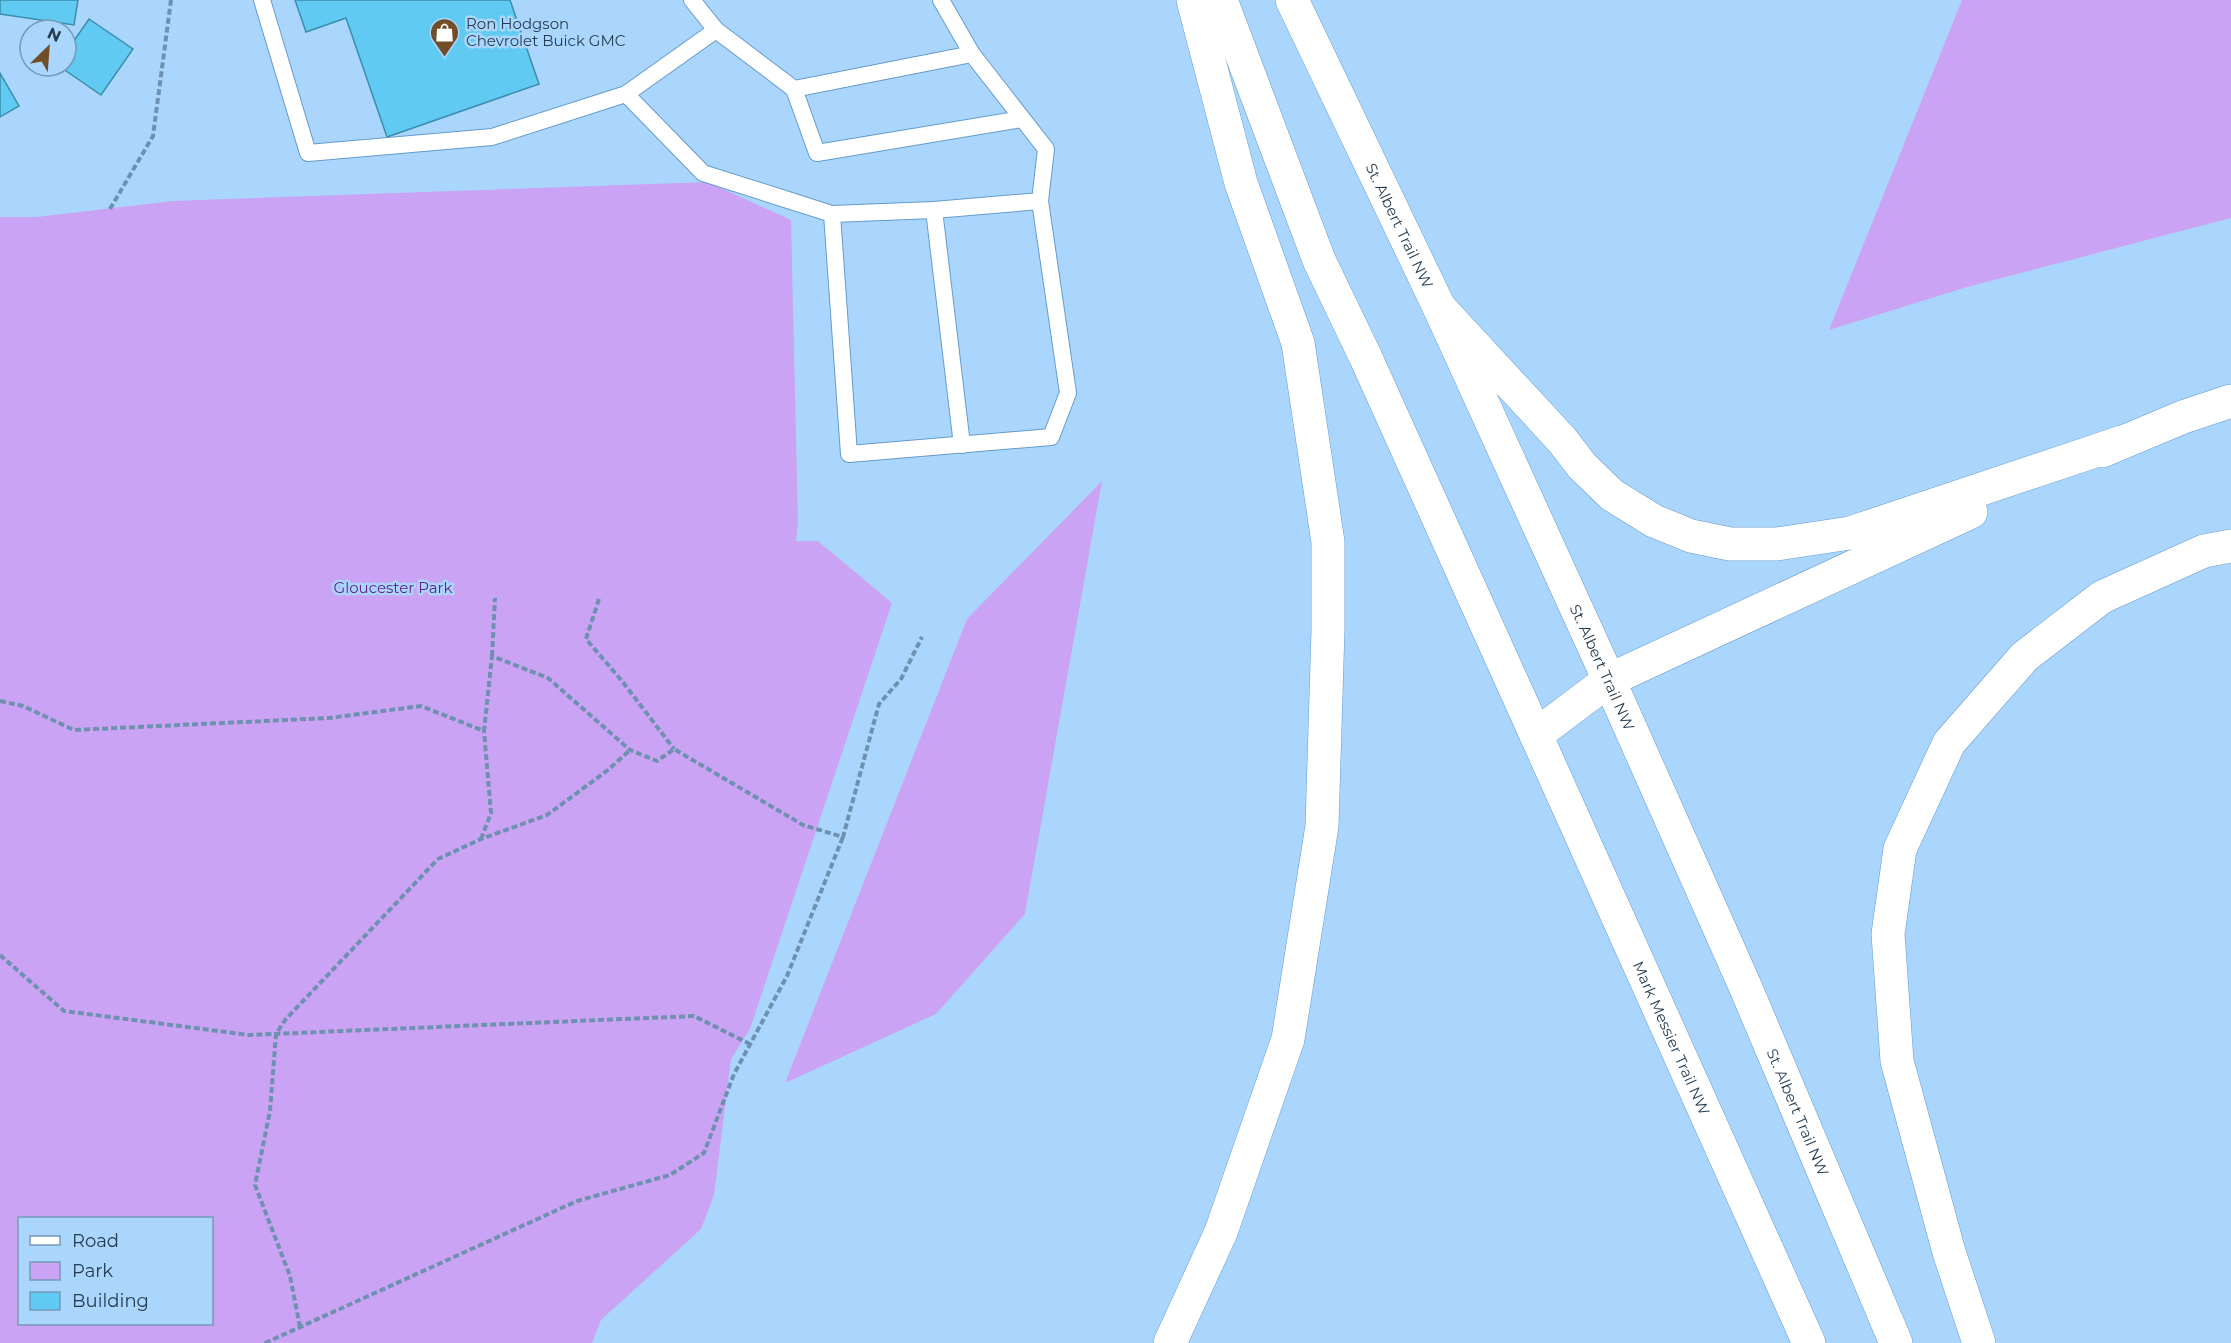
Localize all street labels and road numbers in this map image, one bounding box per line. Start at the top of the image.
street label: St. Albert Trail NW [1362,160,1438,291]
street label: St. Albert Trail NW [1566,601,1640,733]
street label: Mark Messier Trail NW [1629,958,1715,1118]
street label: St. Albert Trail NW [1763,1046,1834,1179]

